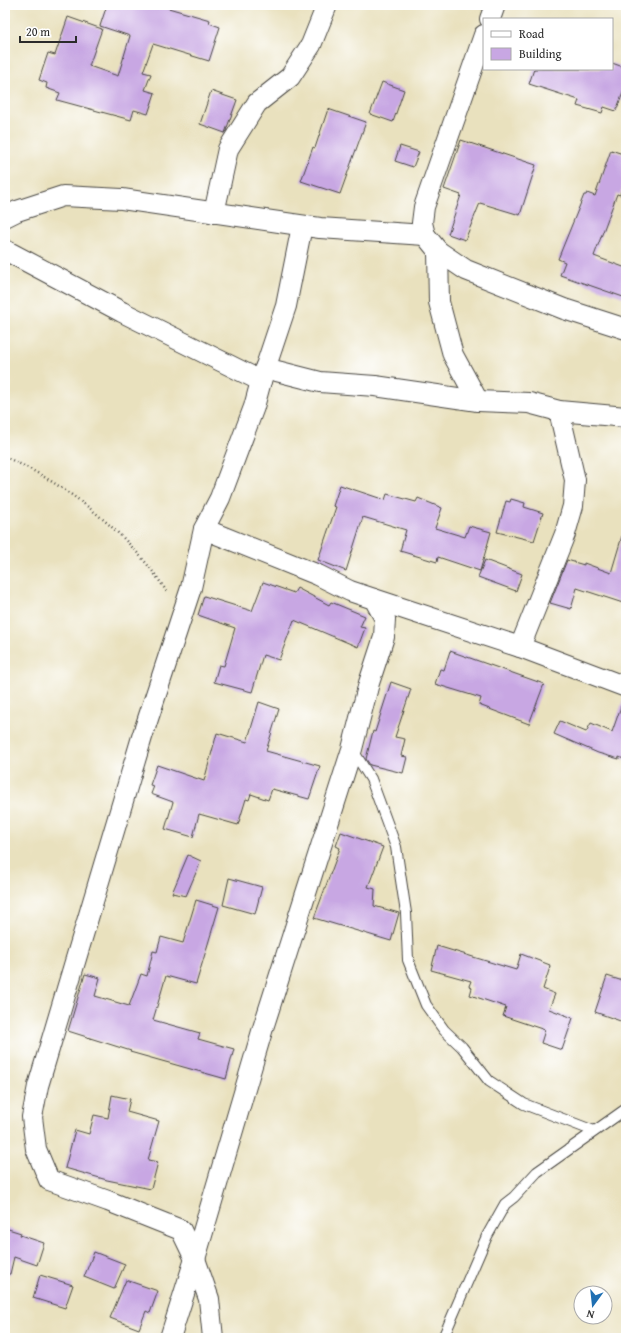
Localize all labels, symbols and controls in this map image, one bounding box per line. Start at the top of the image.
scale bar [20,18,76,44]
legend [483,18,613,70]
text: 20 m [26,23,50,40]
text: Road [519,25,545,42]
text: Building [519,45,562,62]
north arrow [573,1285,613,1325]
text: N [584,1306,596,1323]

